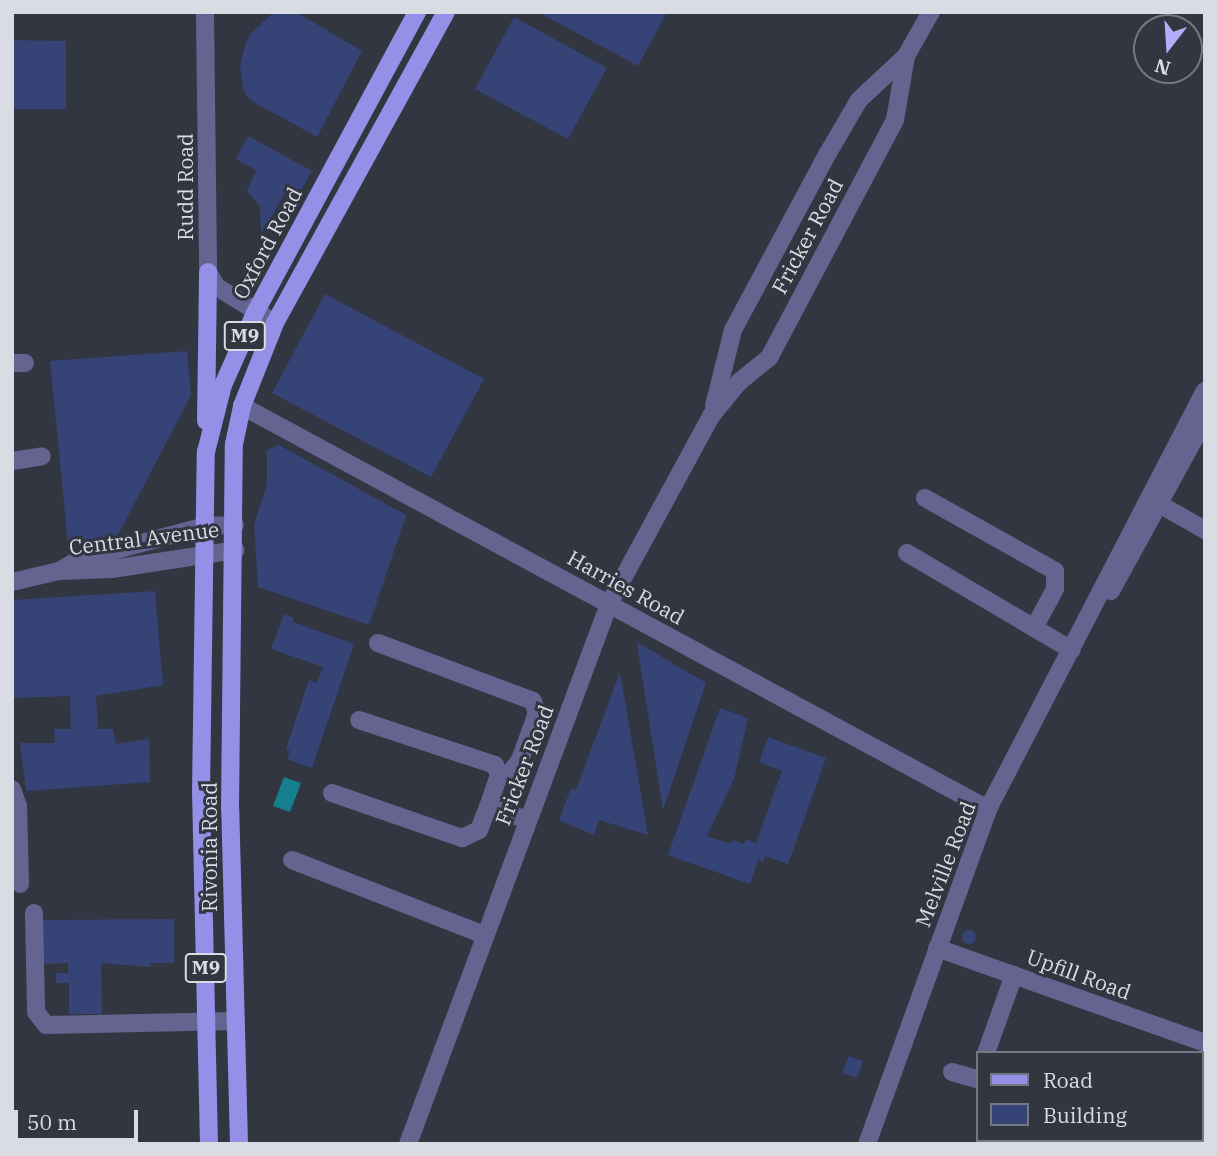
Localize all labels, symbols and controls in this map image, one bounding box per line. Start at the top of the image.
north arrow [1133,14,1203,84]
text: N [1152,53,1173,81]
street label: Rudd Road [172,133,198,241]
street label: Fricker Road [766,174,848,298]
street label: Oxford Road [227,183,307,303]
road number: M9 [222,320,268,352]
street label: Central Avenue [67,516,221,560]
street label: Harries Road [563,545,689,629]
street label: Fricker Road [490,701,558,829]
street label: Rivonia Road [196,782,222,912]
street label: Melville Road [909,798,981,930]
street label: Upfill Road [1023,943,1135,1005]
road number: M9 [183,952,229,984]
legend [976,1051,1203,1142]
text: Road [1043,1066,1093,1094]
scale bar [18,1096,142,1140]
text: Building [1043,1101,1127,1129]
text: 50 m [27,1108,77,1136]

